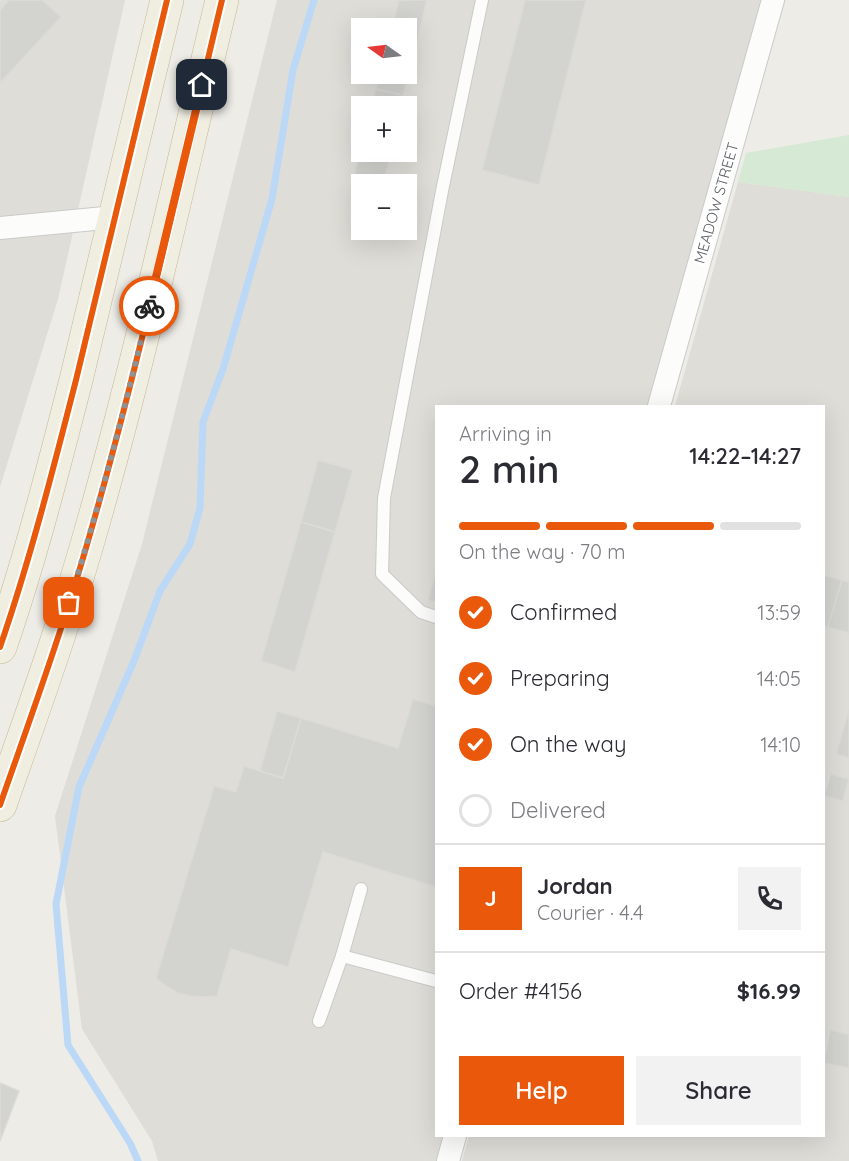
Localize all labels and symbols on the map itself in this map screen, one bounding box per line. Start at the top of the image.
north arrow [351,18,417,84]
pin [176,59,227,110]
street label: MEADOW STREET [690,140,742,266]
courier [119,276,179,336]
pin [43,577,94,628]

